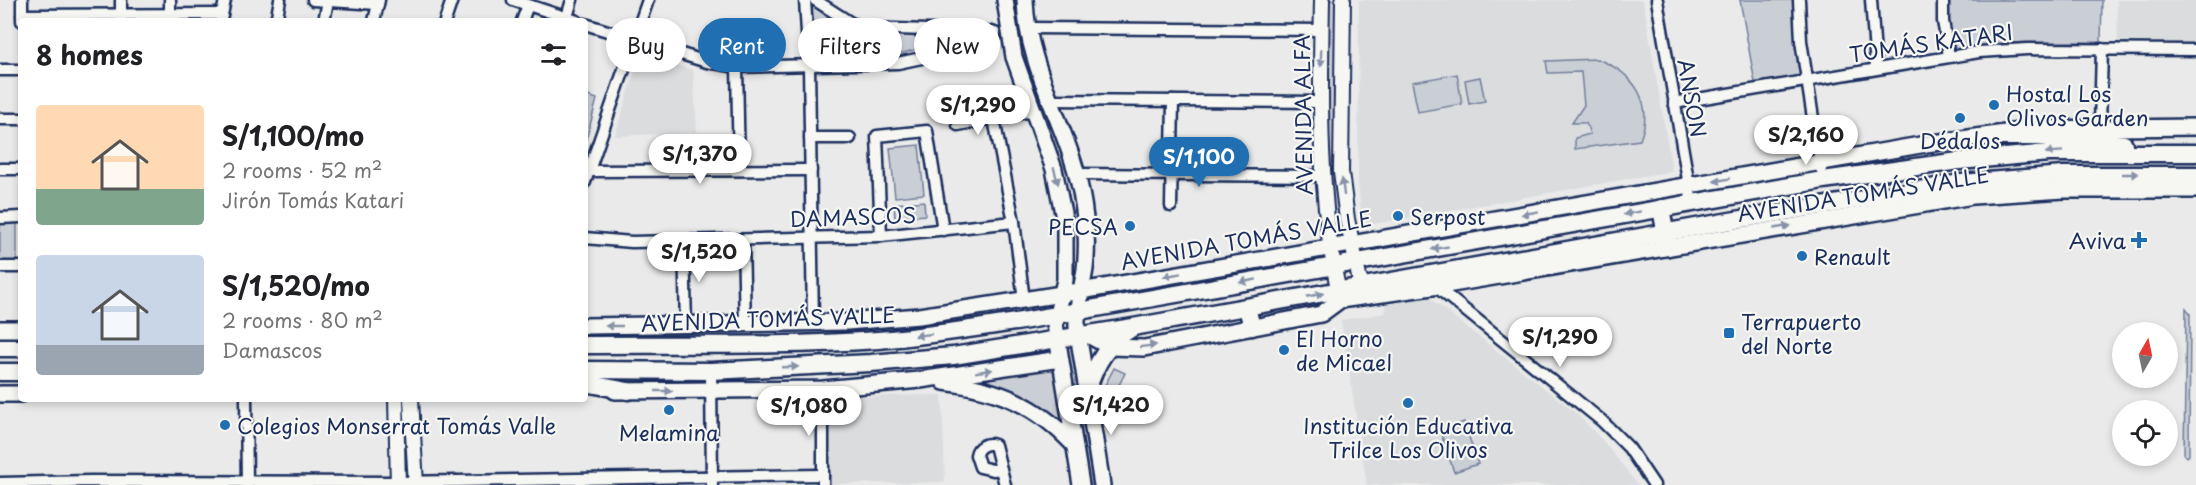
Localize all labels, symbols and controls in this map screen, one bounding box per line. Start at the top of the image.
street label: TOMÁS KATARI [1847,15,2015,69]
chip: Buy [606,18,686,72]
chip: Rent [698,18,786,72]
chip: Filters [798,18,902,72]
chip: New [914,18,1000,72]
street label: AVENIDA ALFA [1285,34,1319,196]
text: 8 homes [36,35,143,74]
icon: filters [537,38,570,71]
one-way arrow [1317,49,1326,68]
street label: ANSON [1670,56,1716,140]
place label: Hostal Los Olivos Garden [2006,77,2149,133]
pin: S/1,290 [923,85,1033,136]
text: S/1,290 [940,89,1016,119]
marker: Hostal Los Olivos Garden [1987,98,2001,112]
marker: Dédalos [1953,111,1967,125]
pin: S/2,160 [1751,115,1861,166]
text: S/1,100/mo [222,116,364,155]
text: S/2,160 [1768,119,1844,149]
place label: Dédalos [1920,124,2000,156]
icon: home [84,129,156,201]
pin: S/1,370 [645,134,755,185]
pin: S/1,100 [1144,137,1254,188]
text: S/1,370 [663,138,737,168]
text: S/1,100 [1163,141,1235,171]
one-way arrow [2044,148,2063,157]
text: 2 rooms · 52 m² [222,155,382,185]
street label: AVENIDA TOMÁS VALLE [1735,157,1991,229]
one-way arrow [1052,168,1061,186]
one-way arrow [2120,169,2139,179]
one-way arrow [1712,176,1731,185]
one-way arrow [1338,178,1348,197]
text: Jirón Tomás Katari [222,185,404,215]
street label: DAMASCOS [789,198,917,234]
place label: Serpost [1410,200,1485,232]
street label: AVENIDA TOMÁS VALLE [1118,201,1374,277]
marker: Serpost [1391,209,1405,223]
one-way arrow [1520,209,1539,218]
one-way arrow [1623,209,1642,218]
place label: PECSA [1048,210,1118,242]
marker: PECSA [1123,219,1137,233]
one-way arrow [1772,222,1791,231]
place label: Aviva [2069,224,2127,256]
marker: Aviva [2130,231,2148,249]
pin: S/1,520 [644,232,754,283]
text: S/1,520 [661,236,737,266]
place label: Renault [1814,240,1891,272]
one-way arrow [1431,244,1450,253]
marker: Renault [1795,249,1809,263]
text: S/1,520/mo [222,266,370,305]
one-way arrow [1162,271,1181,280]
one-way arrow [1238,277,1257,286]
icon: home [84,279,156,351]
one-way arrow [1306,290,1325,299]
street label: AVENIDA TOMÁS VALLE [640,298,896,338]
text: 2 rooms · 80 m² [222,305,383,335]
place label: Terrapuerto del Norte [1741,305,1861,361]
pin: S/1,290 [1505,317,1615,368]
one-way arrow [605,321,624,331]
text: S/1,290 [1522,321,1598,351]
place label: El Horno de Micael [1296,322,1392,378]
north arrow [2112,322,2178,388]
map controls [2112,322,2178,466]
marker: Terrapuerto del Norte [1722,326,1736,340]
one-way arrow [914,330,933,340]
text: Damascos [222,335,322,365]
one-way arrow [1138,342,1157,351]
marker: El Horno de Micael [1277,343,1291,357]
one-way arrow [781,363,800,372]
one-way arrow [975,367,994,376]
pin: S/1,420 [1056,385,1166,436]
one-way arrow [655,386,674,396]
pin: S/1,080 [754,386,864,437]
text: S/1,420 [1072,389,1150,419]
text: S/1,080 [771,390,847,420]
marker: Institución Educativa Trilce Los Olivos [1401,396,1415,410]
button: locate [2112,400,2178,466]
marker: Melamina [662,403,676,417]
place label: Colegios Monserrat Tomás Valle [237,409,556,441]
place label: Institución Educativa Trilce Los Olivos [1303,409,1514,465]
place label: Melamina [619,416,720,448]
marker: Colegios Monserrat Tomás Valle [218,418,232,432]

